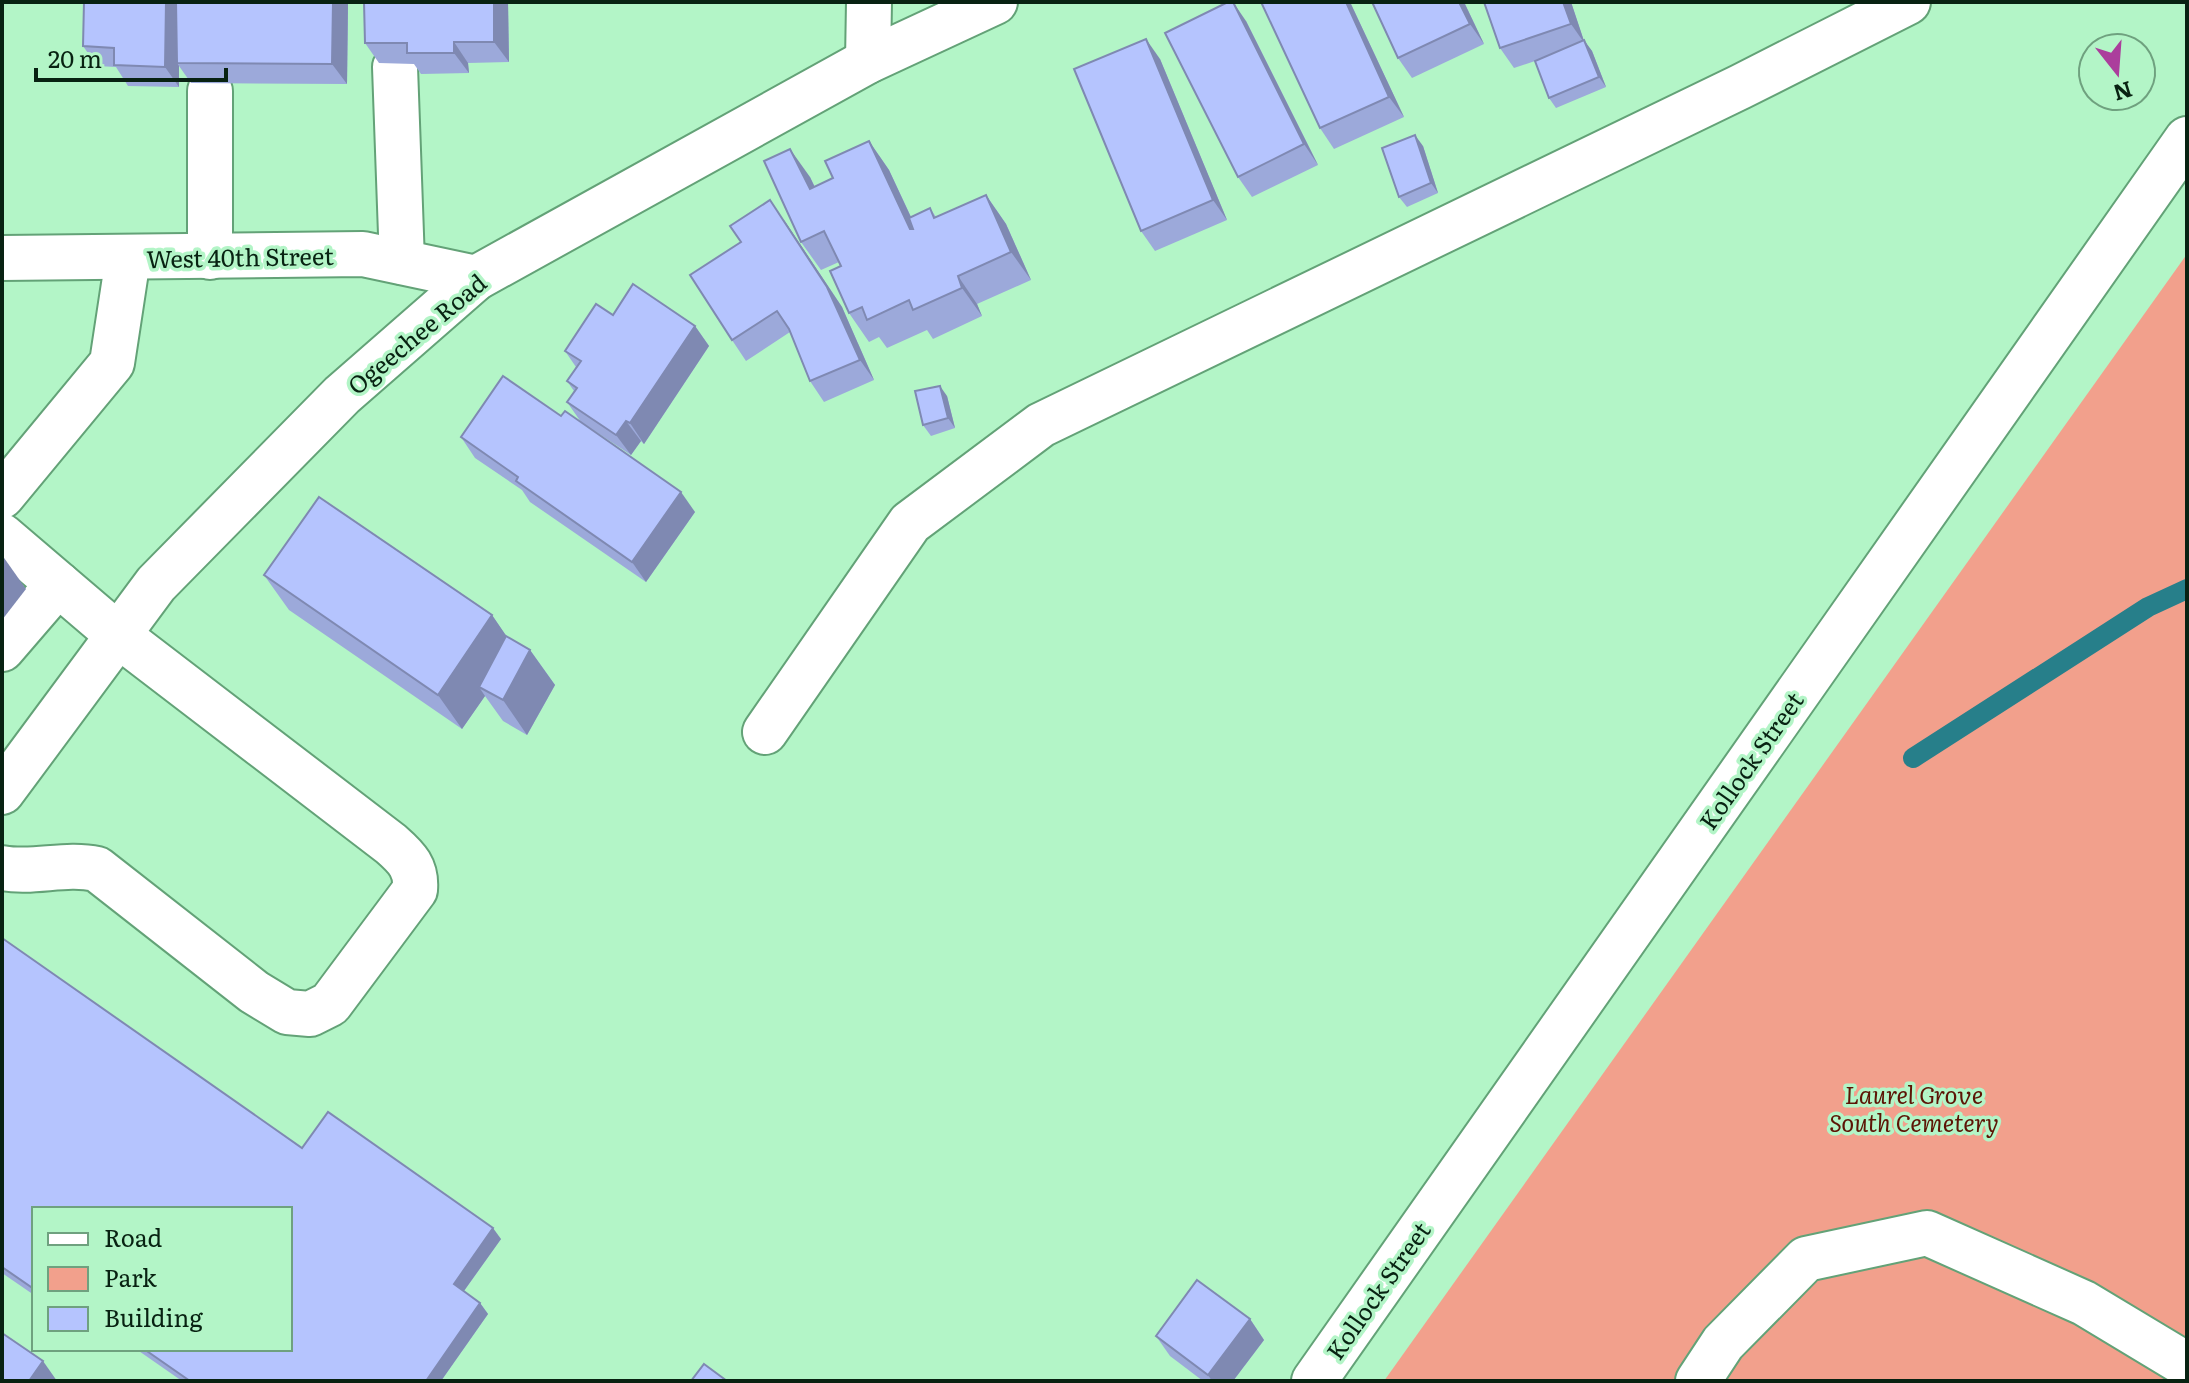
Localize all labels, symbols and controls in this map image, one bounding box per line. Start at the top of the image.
scale bar [36,32,226,82]
north arrow [2077,32,2157,112]
text: 20 m [48,40,102,75]
text: N [2110,74,2137,111]
street label: West 40th Street [146,237,334,275]
street label: Ogeechee Road [339,264,493,402]
street label: Kollock Street [1689,684,1811,836]
park label: Laurel Grove South Cemetery [1829,1076,1999,1139]
legend [32,1207,292,1351]
street label: Kollock Street [1316,1214,1438,1366]
text: Road [104,1219,163,1254]
text: Park [104,1259,157,1294]
text: Building [104,1299,203,1334]

